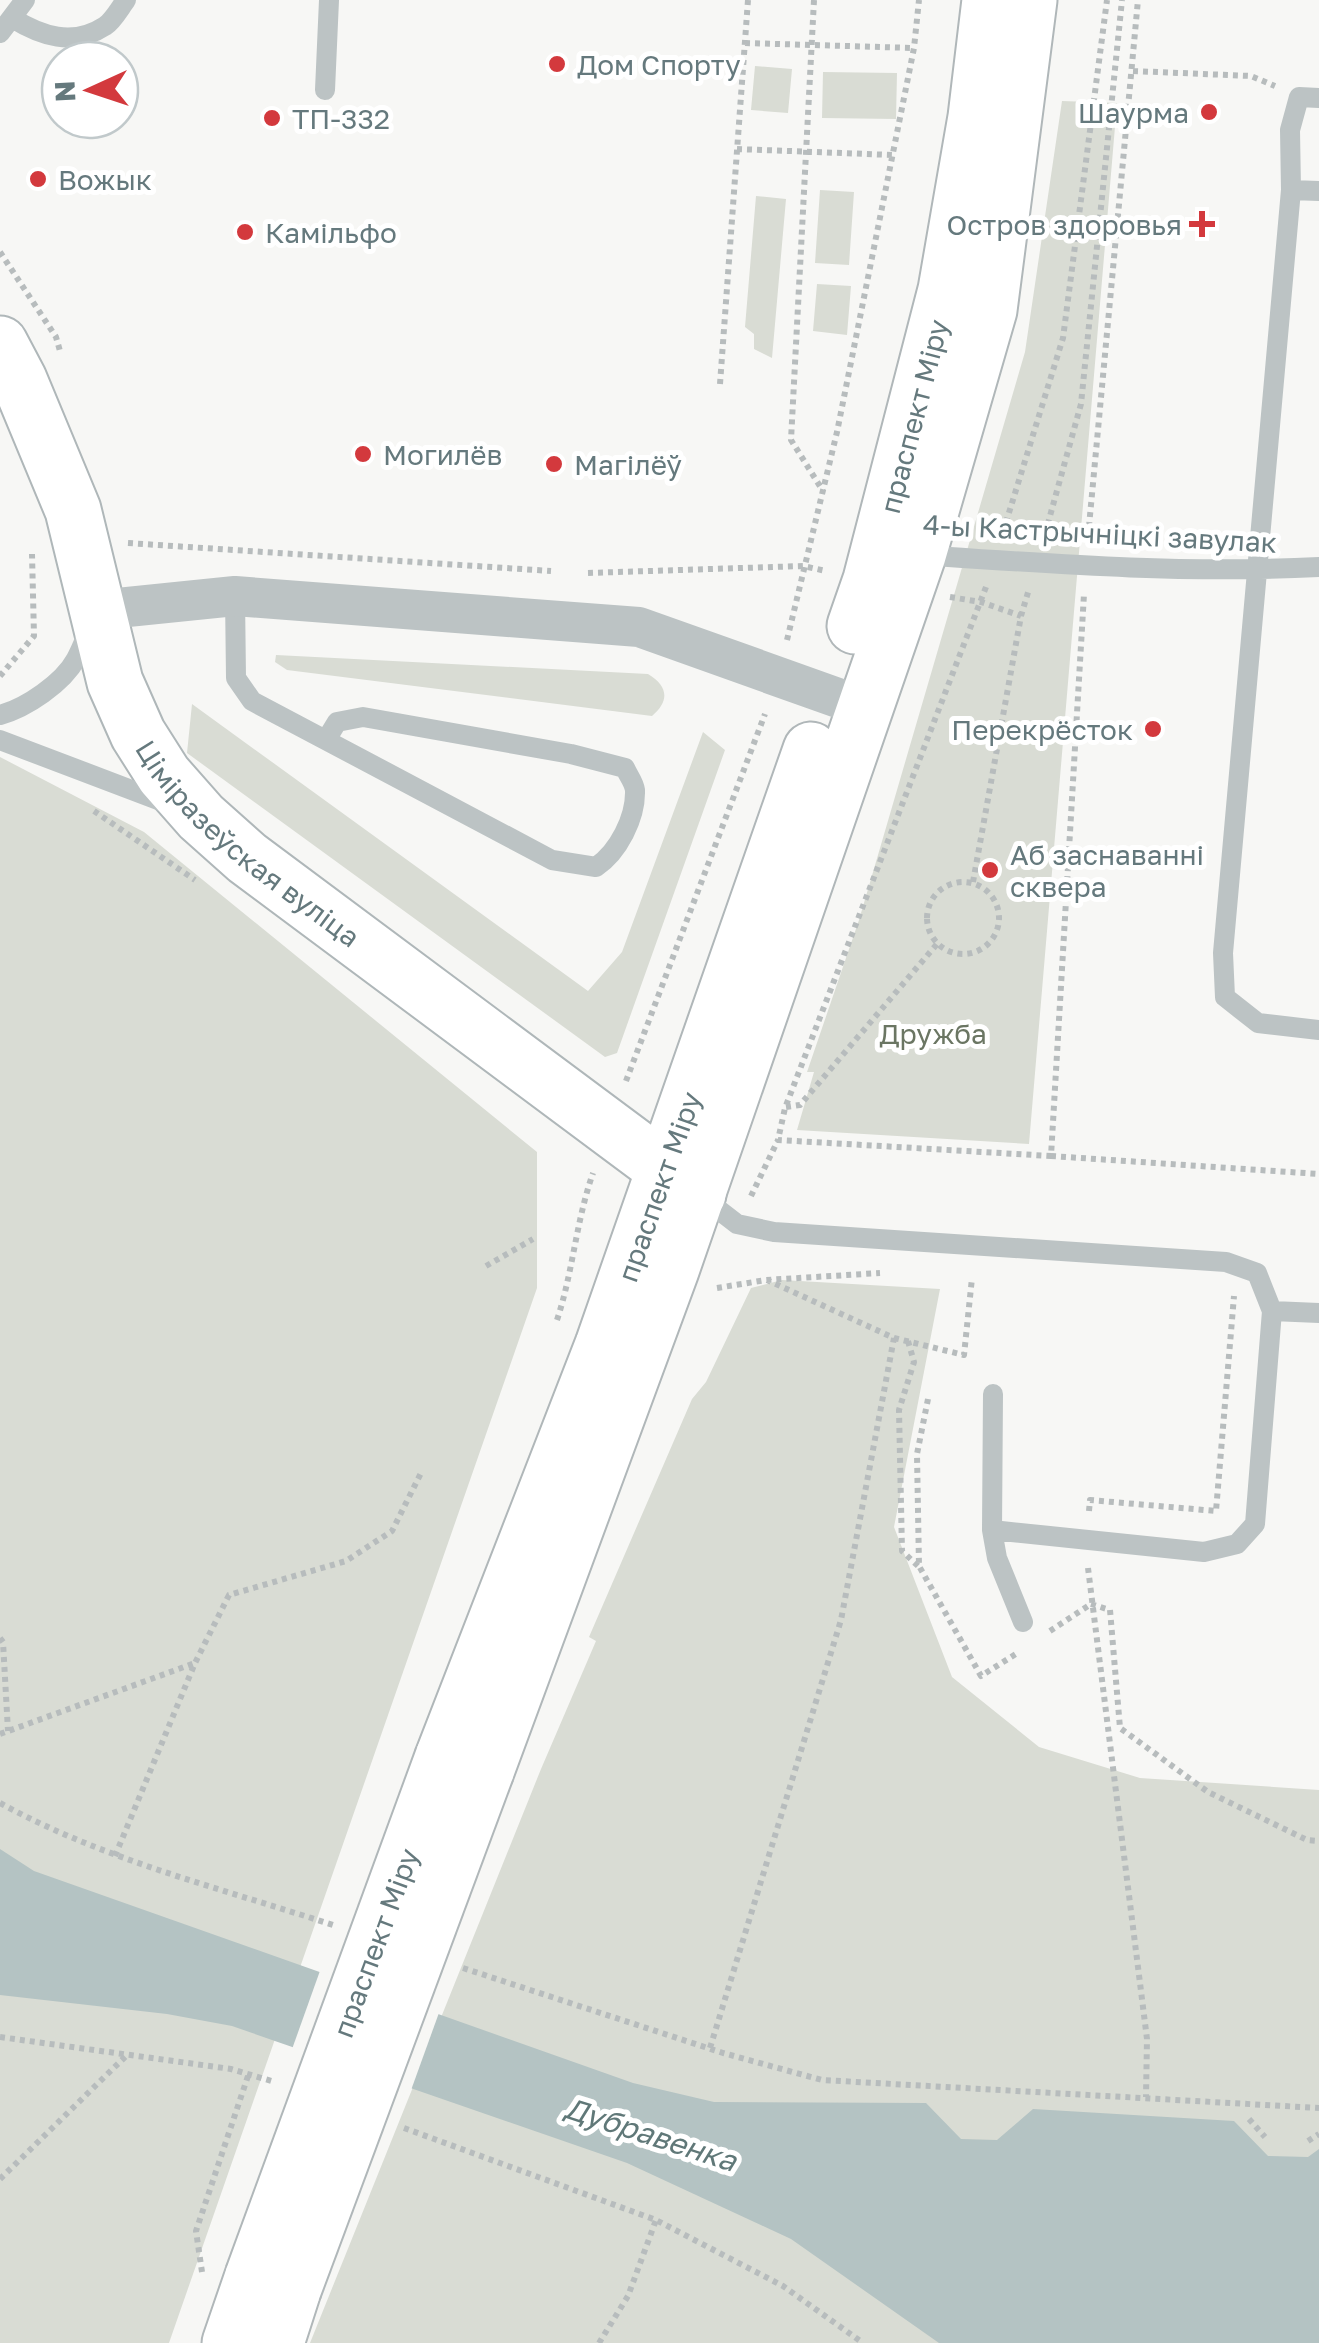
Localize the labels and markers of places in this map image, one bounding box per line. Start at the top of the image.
place label: Дом Спорту [577,48,741,81]
marker: Дом Спорту [546,53,568,75]
place label: Шаурма [1078,96,1189,129]
marker: Шаурма [1198,101,1220,123]
place label: ТП-332 [292,102,390,135]
marker: ТП-332 [261,107,283,129]
place label: Вожык [58,163,152,196]
marker: Вожык [27,168,49,190]
place label: Остров здоровья [947,208,1182,241]
marker: Остров здоровья [1191,213,1213,235]
place label: Камільфо [265,216,397,249]
marker: Камільфо [234,221,256,243]
place label: Могилёв [383,438,502,471]
marker: Могилёв [352,443,374,465]
place label: Магілёў [574,448,682,481]
marker: Магілёў [543,453,565,475]
place label: Перекрёсток [951,713,1133,746]
marker: Перекрёсток [1142,718,1164,740]
place label: Аб заснаванні сквера [1010,838,1204,903]
marker: Аб заснаванні сквера [979,859,1001,881]

